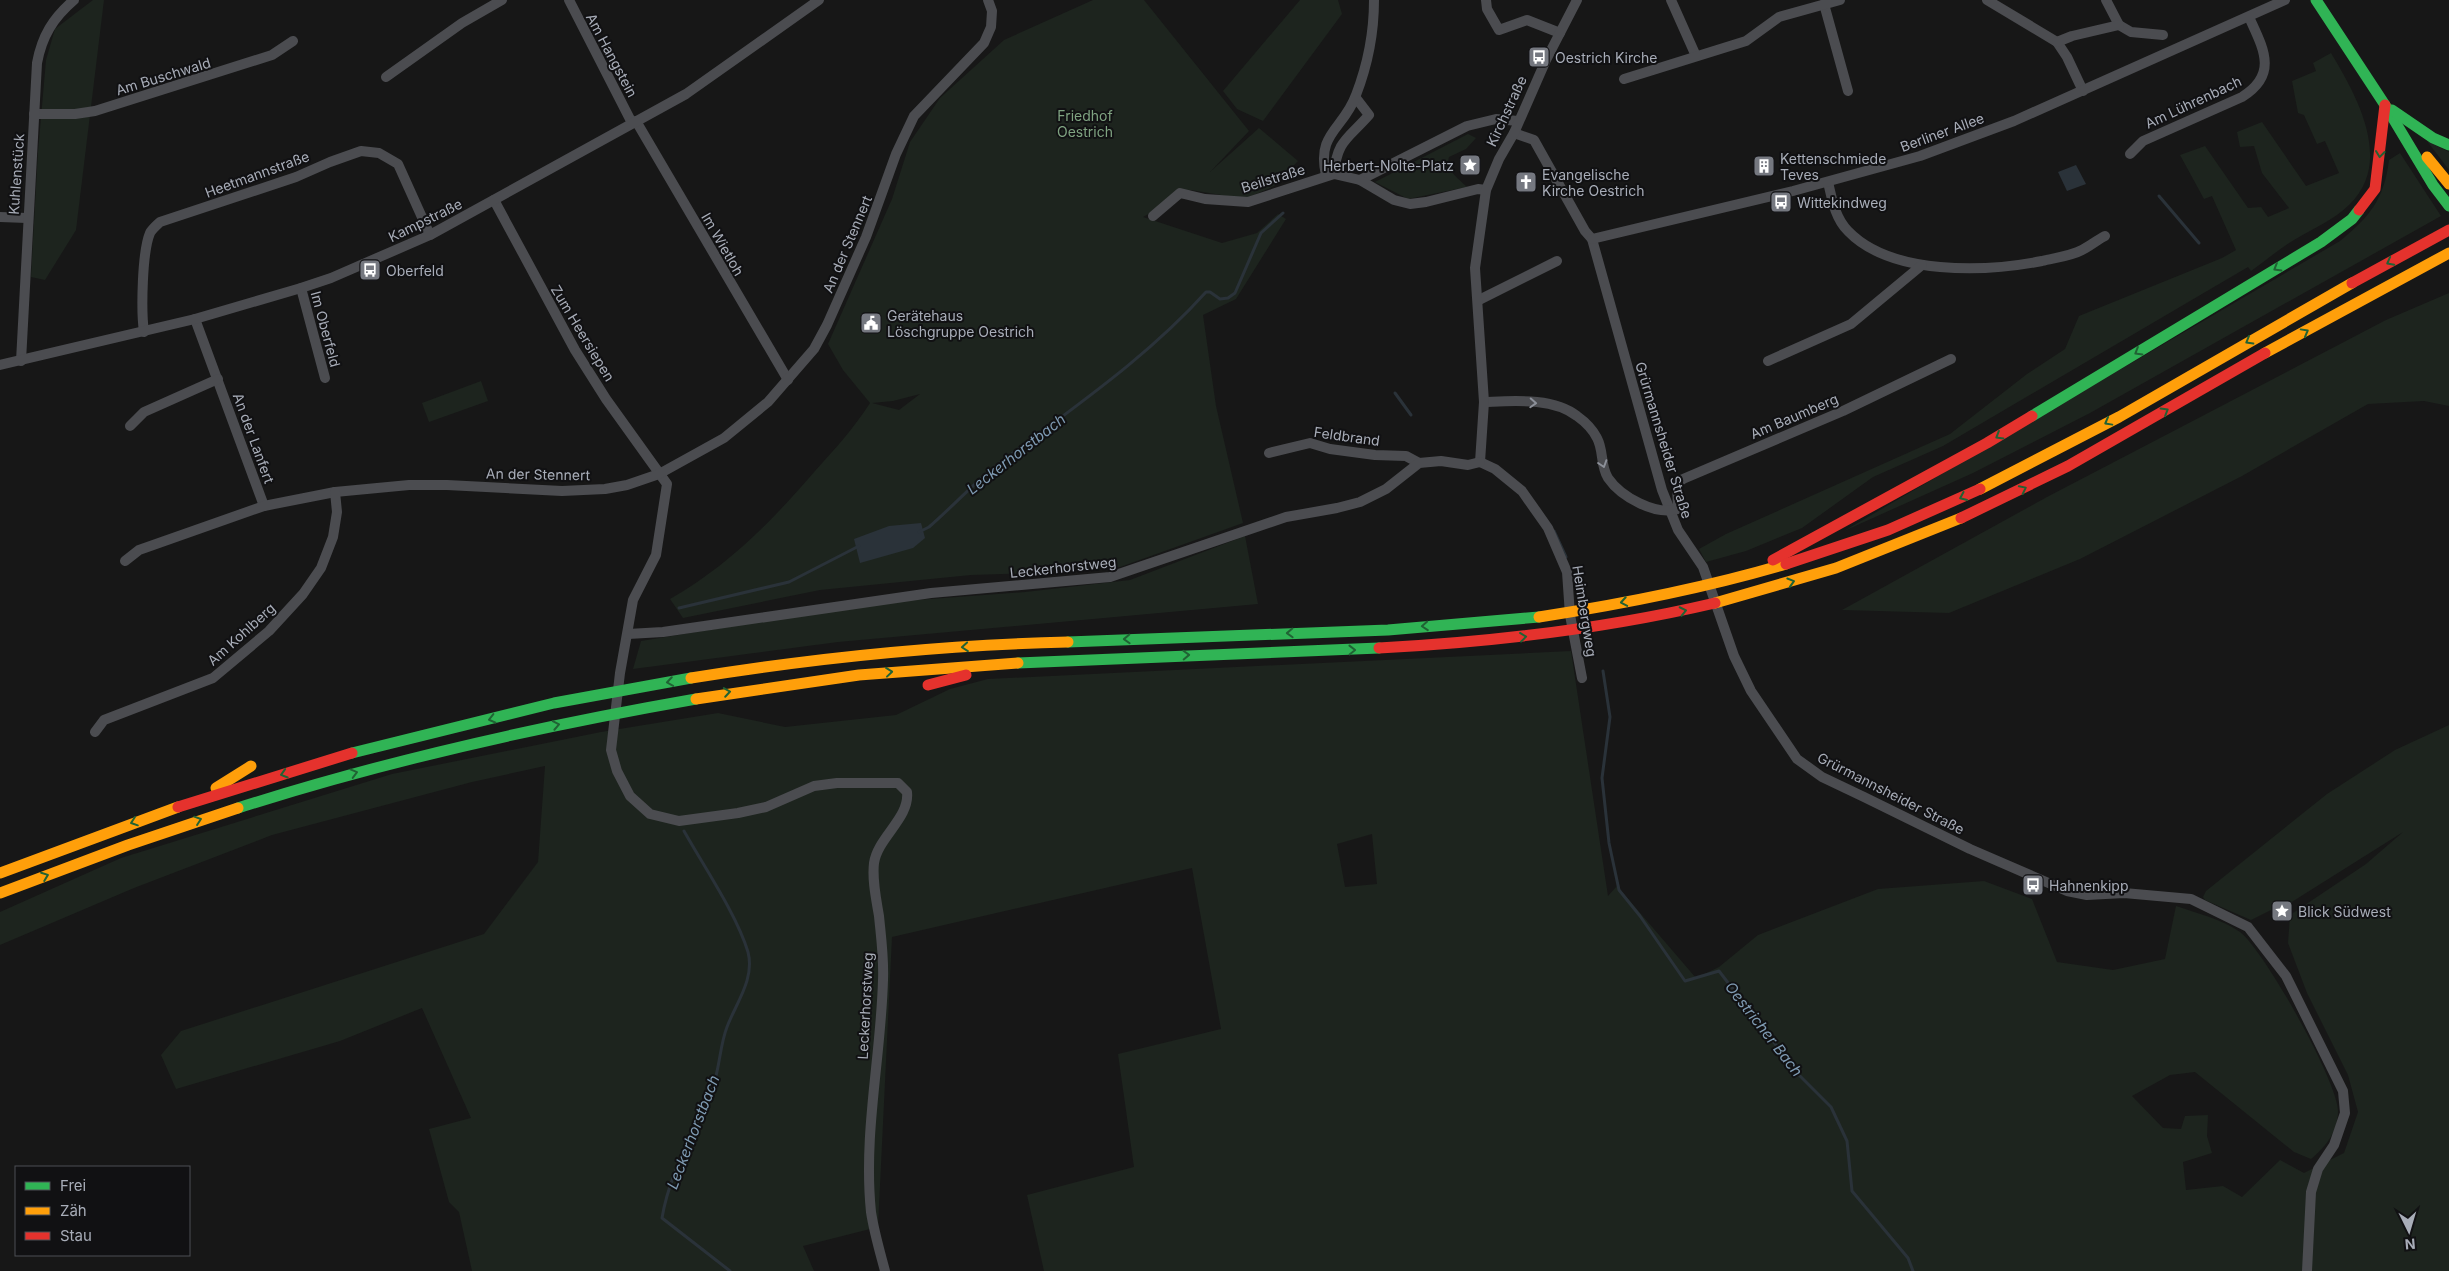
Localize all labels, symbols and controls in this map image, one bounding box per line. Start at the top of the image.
street label: Am Hangstein [583,10,641,100]
bus stop icon: Oestrich Kirche [1527,45,1551,69]
place label: Oestrich Kirche [1555,49,1657,66]
street label: Am Buschwald [114,54,212,98]
street label: Am Lührenbach [2142,72,2244,132]
street label: Kirchstraße [1482,73,1530,149]
park label: Friedhof Oestrich [1057,107,1113,140]
street label: Berliner Allee [1898,109,1986,155]
street label: Kuhlenstück [5,133,27,215]
street label: Heetmannstraße [202,147,312,201]
place label: Kettenschmiede Teves [1780,150,1886,183]
one-way arrow [2375,150,2386,158]
place icon: Herbert-Nolte-Platz [1458,153,1482,177]
building icon: Kettenschmiede Teves [1752,154,1776,178]
place label: Herbert-Nolte-Platz [1323,157,1454,174]
street label: Beilstraße [1239,160,1307,196]
place label: Evangelische Kirche Oestrich [1542,166,1644,199]
church icon: Evangelische Kirche Oestrich [1514,170,1538,194]
bus stop icon: Wittekindweg [1769,190,1793,214]
street label: An der Stennert [819,192,875,295]
place label: Wittekindweg [1797,194,1887,211]
street label: Kampstraße [385,195,465,245]
street label: Im Wietloh [698,209,748,279]
one-way arrow [2387,256,2396,266]
bus stop icon: Oberfeld [358,258,382,282]
one-way arrow [2274,261,2283,271]
place label: Oberfeld [386,262,444,279]
street label: Zum Heersiepen [548,282,618,384]
street label: Im Oberfeld [308,289,344,369]
place label: Gerätehaus Löschgruppe Oestrich [887,307,1034,340]
public building icon: Gerätehaus Löschgruppe Oestrich [859,311,883,335]
one-way arrow [2299,328,2308,338]
one-way arrow [2245,335,2254,345]
one-way arrow [2135,345,2144,355]
street label: Grürmannsheider Straße [1632,360,1696,520]
street label: Am Baumberg [1748,390,1840,442]
street label: An der Lanfert [230,391,278,486]
one-way arrow [1529,397,1537,408]
one-way arrow [2160,407,2169,417]
water label: Leckerhorstbach [963,409,1069,499]
one-way arrow [2104,416,2113,426]
street label: Feldbrand [1313,423,1381,449]
one-way arrow [1996,429,2005,439]
one-way arrow [1597,460,1607,468]
street label: An der Stennert [486,465,591,483]
one-way arrow [2018,485,2027,495]
one-way arrow [1959,490,1968,501]
street label: Leckerhorstweg [1009,553,1117,581]
street label: Heimbergweg [1569,564,1601,658]
one-way arrow [1787,577,1795,587]
one-way arrow [1620,597,1628,607]
street label: Am Kohlberg [204,599,278,669]
one-way arrow [1678,606,1687,617]
one-way arrow [1421,620,1429,631]
one-way arrow [1286,628,1294,639]
one-way arrow [1519,632,1527,643]
one-way arrow [1123,634,1131,645]
one-way arrow [961,641,969,652]
one-way arrow [1348,645,1356,655]
one-way arrow [1182,650,1190,660]
one-way arrow [885,667,893,678]
one-way arrow [666,677,675,687]
one-way arrow [723,688,732,698]
one-way arrow [488,713,496,723]
one-way arrow [552,721,561,731]
street label: Grürmannsheider Straße [1815,748,1967,838]
one-way arrow [280,768,288,778]
one-way arrow [349,768,358,779]
one-way arrow [130,816,139,826]
one-way arrow [193,816,202,826]
one-way arrow [41,872,49,882]
bus stop icon: Hahnenkipp [2021,873,2045,897]
place label: Hahnenkipp [2049,877,2128,894]
place icon: Blick Südwest [2270,899,2294,923]
place label: Blick Südwest [2298,903,2391,920]
street label: Leckerhorstweg [854,952,876,1060]
water label: Oestricher Bach [1721,978,1807,1080]
water label: Leckerhorstbach [663,1072,723,1192]
legend [15,1166,190,1256]
text: Frei [60,1176,86,1195]
text: Zäh [60,1201,87,1220]
north arrow [2384,1206,2434,1256]
text: Stau [60,1226,92,1245]
text: N [2404,1236,2416,1253]

